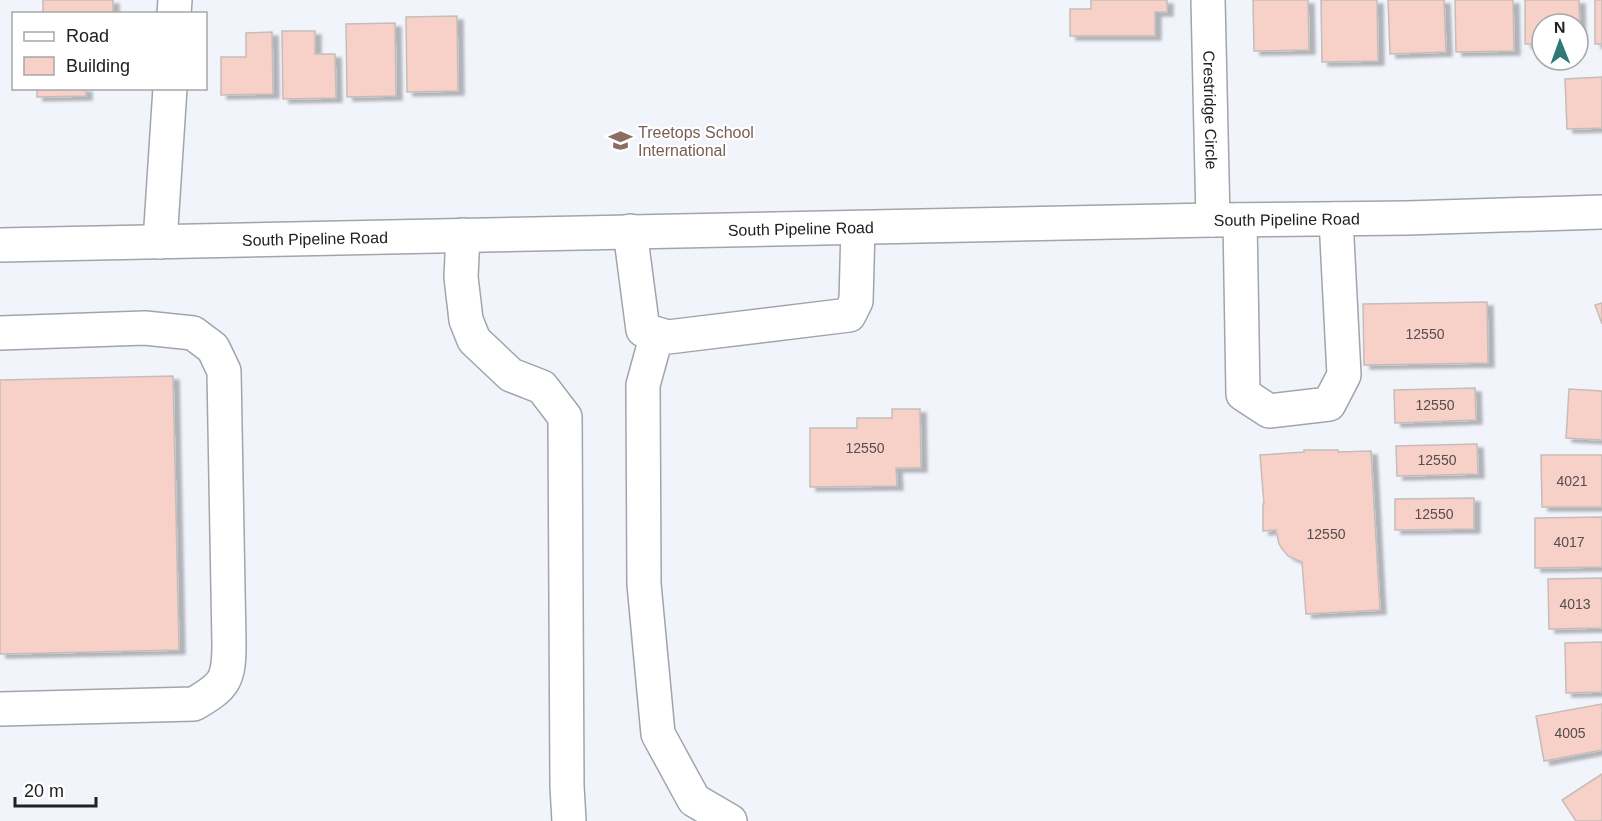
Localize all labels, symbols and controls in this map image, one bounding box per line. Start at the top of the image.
legend [12,12,207,90]
north arrow [1530,12,1590,72]
text: N [1554,19,1566,36]
text: Road [66,26,109,46]
street label: Crestridge Circle [1200,50,1220,170]
text: Building [66,56,130,76]
place label: Treetops School International [638,124,754,159]
school or university icon: Treetops School International [607,128,633,154]
street label: South Pipeline Road [1214,210,1360,229]
street label: South Pipeline Road [728,219,874,239]
street label: South Pipeline Road [242,229,388,249]
house number: 12550 [1406,326,1445,342]
house number: 12550 [1416,397,1455,413]
house number: 12550 [846,440,885,456]
house number: 12550 [1418,452,1457,468]
house number: 4021 [1556,473,1588,489]
house number: 12550 [1415,506,1454,522]
house number: 12550 [1307,526,1346,542]
house number: 4017 [1553,534,1585,550]
house number: 4013 [1559,596,1591,612]
house number: 4005 [1554,725,1586,741]
scale bar [15,770,96,808]
text: 20 m [24,781,64,801]

